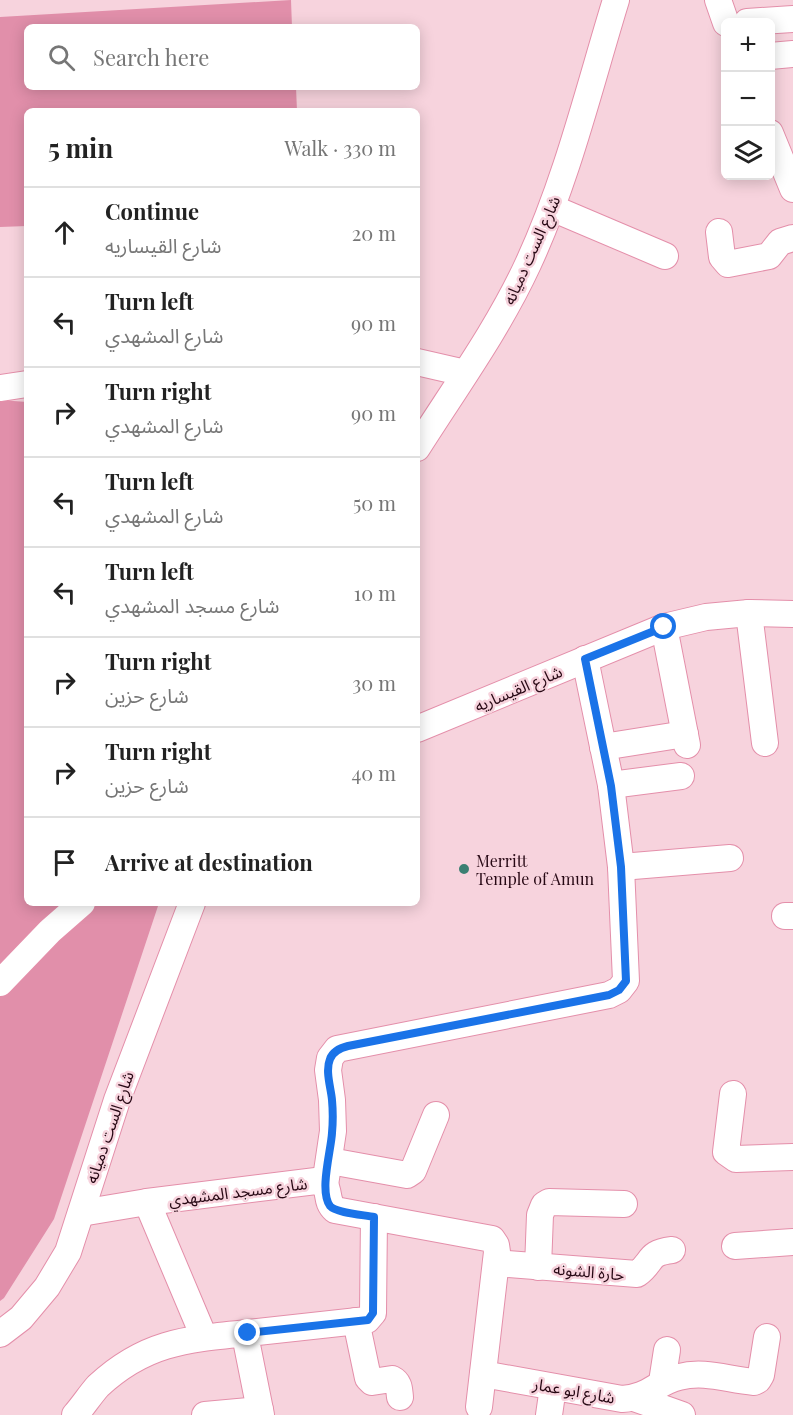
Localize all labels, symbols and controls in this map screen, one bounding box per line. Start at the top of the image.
map controls [721,18,775,180]
button: + [721,18,775,72]
search box [24,24,420,90]
icon: search [45,41,78,74]
text: Search here [93,42,209,72]
button: − [721,72,775,126]
button: layers [721,126,775,180]
text: 5 min [48,130,113,165]
text: Walk · 330 m [284,134,396,161]
street label: شارع الست دميانه [498,192,567,309]
text: Continue [105,196,199,226]
icon: ahead [48,216,81,249]
text: 20 m [352,219,396,246]
text: شارع القيساريه [105,231,222,258]
text: Turn left [105,286,194,316]
icon: left [48,306,81,339]
text: 90 m [351,309,396,336]
text: شارع المشهدي [105,321,223,348]
text: Turn right [105,376,211,406]
icon: right [48,396,81,429]
text: 90 m [351,399,396,426]
text: شارع المشهدي [105,411,223,438]
text: Turn left [105,466,194,496]
icon: left [48,486,81,519]
text: 50 m [353,489,396,516]
text: شارع المشهدي [105,501,223,528]
text: Turn left [105,556,194,586]
icon: left [48,576,81,609]
text: 10 m [354,579,396,606]
text: شارع مسجد المشهدي [105,591,279,618]
route start [650,613,676,639]
text: Turn right [105,646,211,676]
street label: شارع القيساريه [471,660,566,719]
icon: right [48,666,81,699]
text: 30 m [352,669,396,696]
text: شارع حزين [105,681,189,708]
text: Turn right [105,736,211,766]
icon: right [48,756,81,789]
text: 40 m [351,759,396,786]
text: شارع حزين [105,771,189,798]
icon: arrive [48,846,81,879]
text: Arrive at destination [105,847,313,877]
place label: Merritt Temple of Amun [476,850,594,889]
marker: Merritt Temple of Amun [457,862,471,876]
street label: شارع الست دميانه [80,1068,141,1187]
street label: شارع مسجد المشهدي [168,1172,309,1213]
street label: حارة الشونه [553,1257,625,1285]
route end [234,1319,260,1345]
street label: شارع ابو عمار [530,1372,617,1410]

